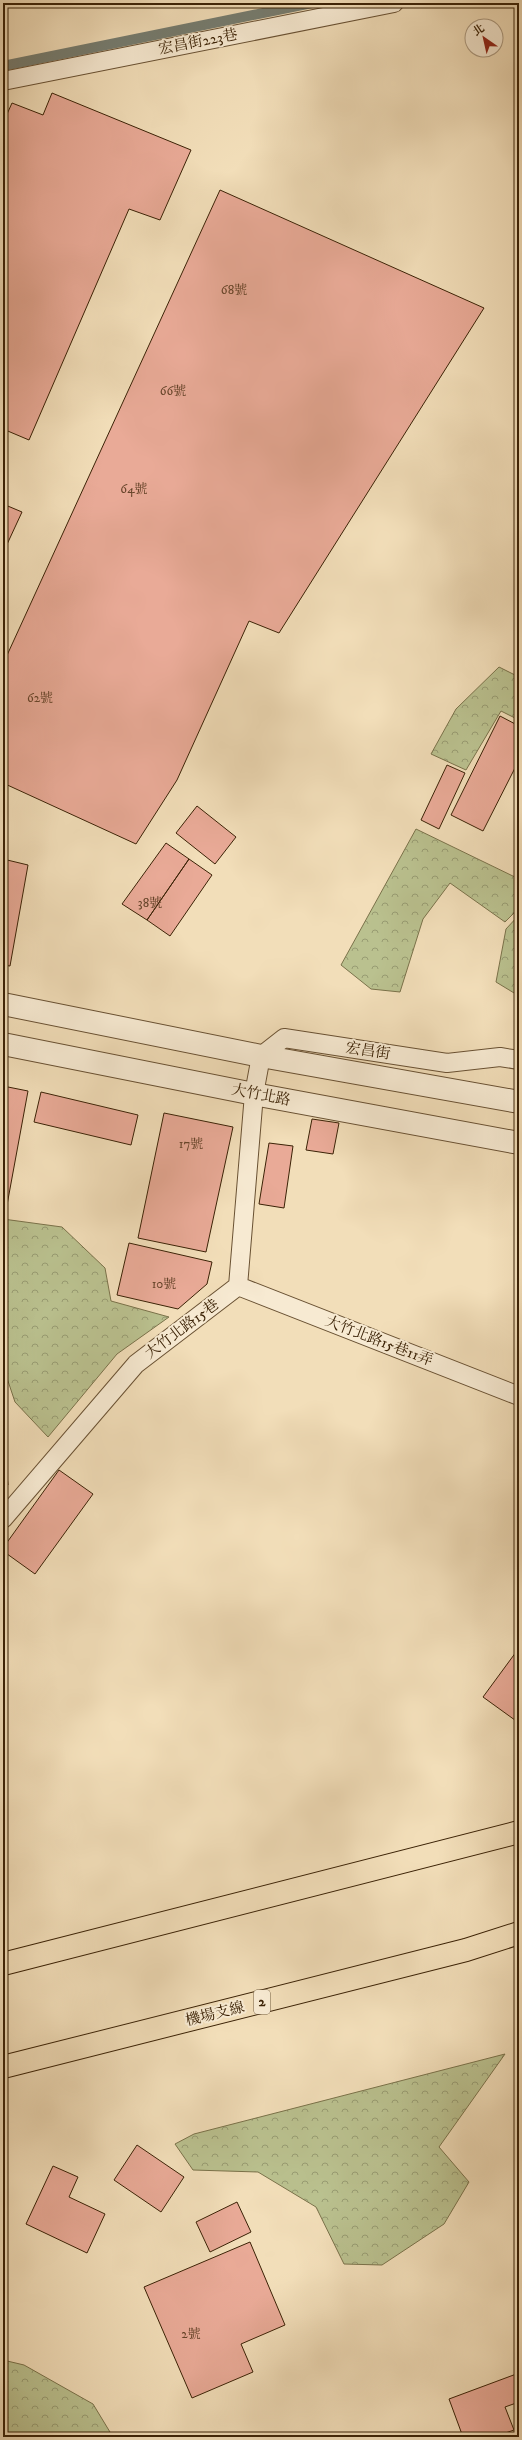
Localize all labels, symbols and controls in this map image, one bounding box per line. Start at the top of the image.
north arrow [464,18,504,58]
text: 北 [470,22,487,39]
street label: 宏昌街223巷 [157,25,239,59]
house number: 68號 [221,282,247,298]
house number: 66號 [160,383,186,399]
house number: 64號 [120,481,148,497]
house number: 62號 [27,690,53,706]
house number: 38號 [138,895,162,911]
street label: 宏昌街 [344,1038,392,1064]
street label: 大竹北路 [230,1080,292,1110]
house number: 17號 [179,1136,203,1152]
house number: 10號 [152,1276,176,1292]
street label: 大竹北路15巷 [141,1295,223,1363]
street label: 大竹北路15巷11弄 [322,1312,436,1370]
road number: 2 [254,1990,270,2014]
street label: 機場支線 [184,1998,246,2030]
house number: 2號 [181,2326,201,2342]

